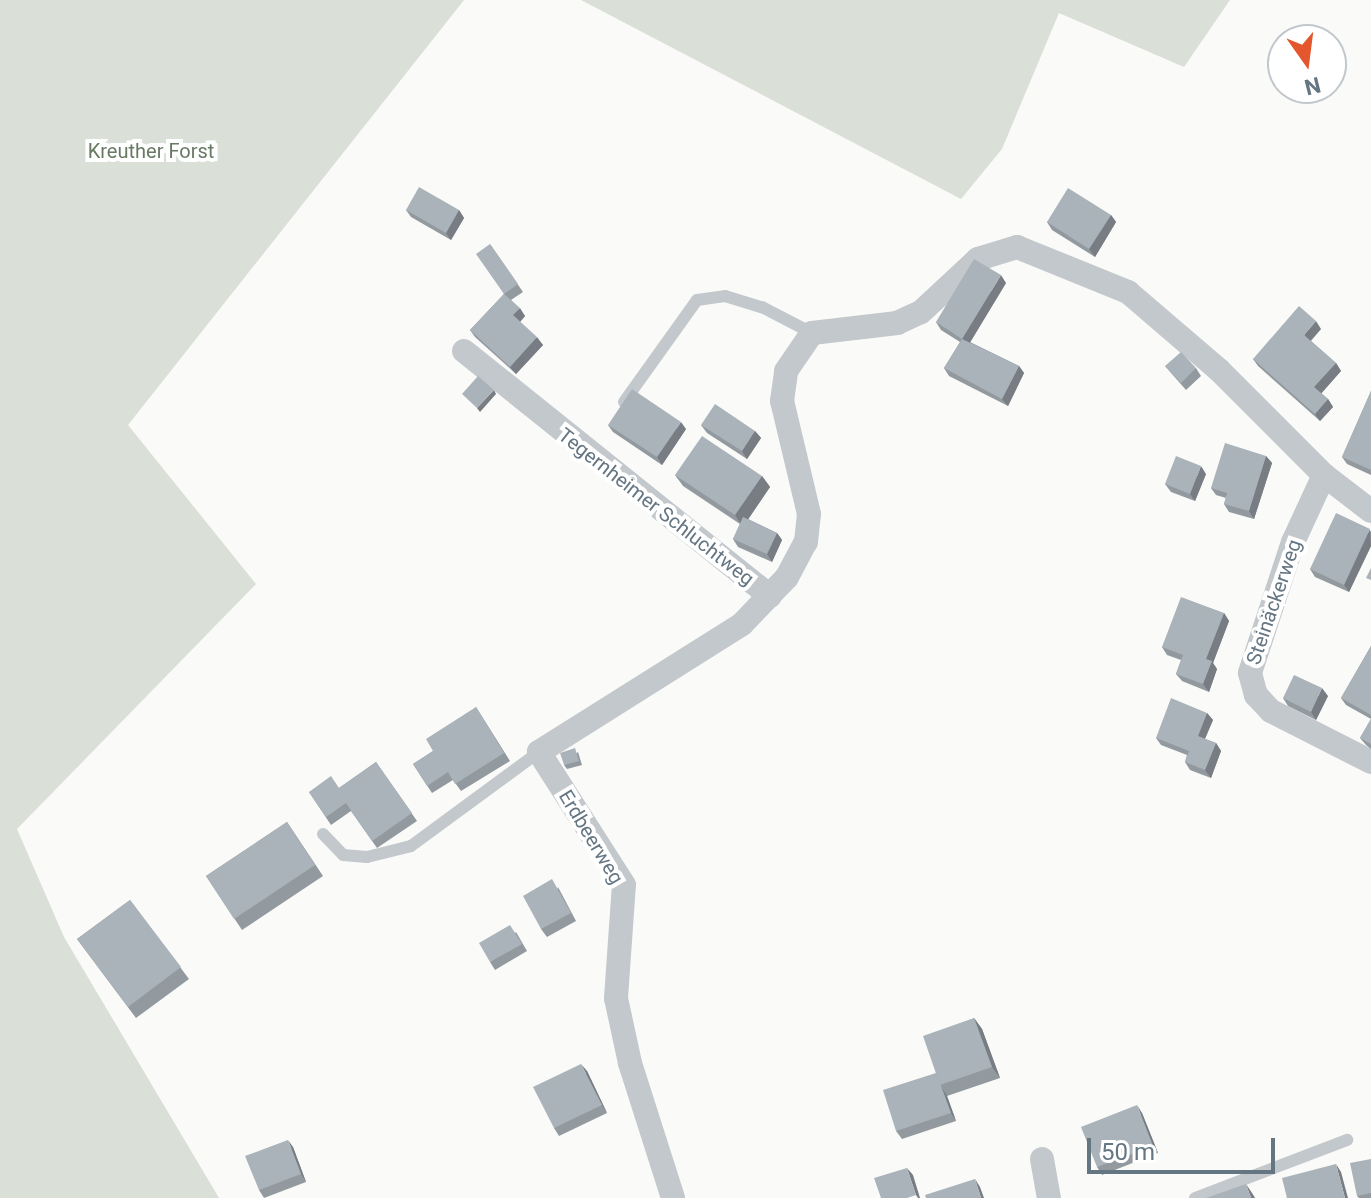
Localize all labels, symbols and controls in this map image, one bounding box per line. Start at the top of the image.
north arrow [1267,24,1347,104]
text: N [1302,72,1323,100]
park label: Kreuther Forst [88,139,214,163]
street label: Tegernheimer Schluchtweg [553,423,759,591]
street label: Steinäckerweg [1241,536,1307,668]
street label: Erdbeerweg [554,786,628,888]
scale bar [1091,1122,1279,1172]
text: 50 m [1101,1138,1155,1166]

